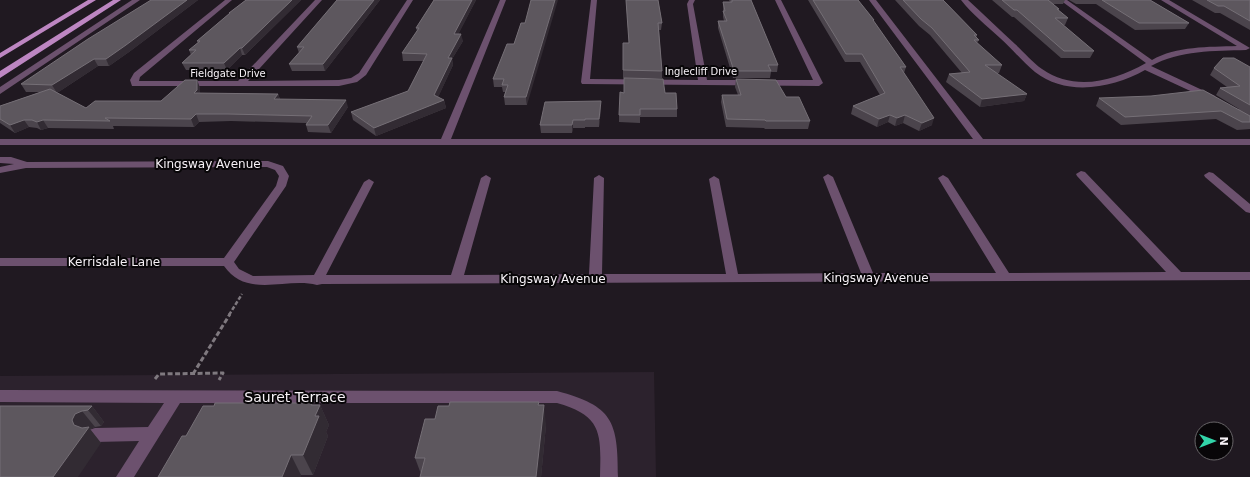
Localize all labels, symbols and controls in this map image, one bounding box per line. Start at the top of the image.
street label: Inglecliff Drive [665,66,737,77]
street label: Fieldgate Drive [190,68,266,79]
street label: Kingsway Avenue [155,157,261,171]
street label: Kerrisdale Lane [68,255,160,269]
street label: Kingsway Avenue [823,271,929,285]
street label: Kingsway Avenue [500,272,606,286]
street label: Sauret Terrace [244,389,346,405]
north arrow [1194,421,1234,461]
text: N [1217,436,1230,446]

